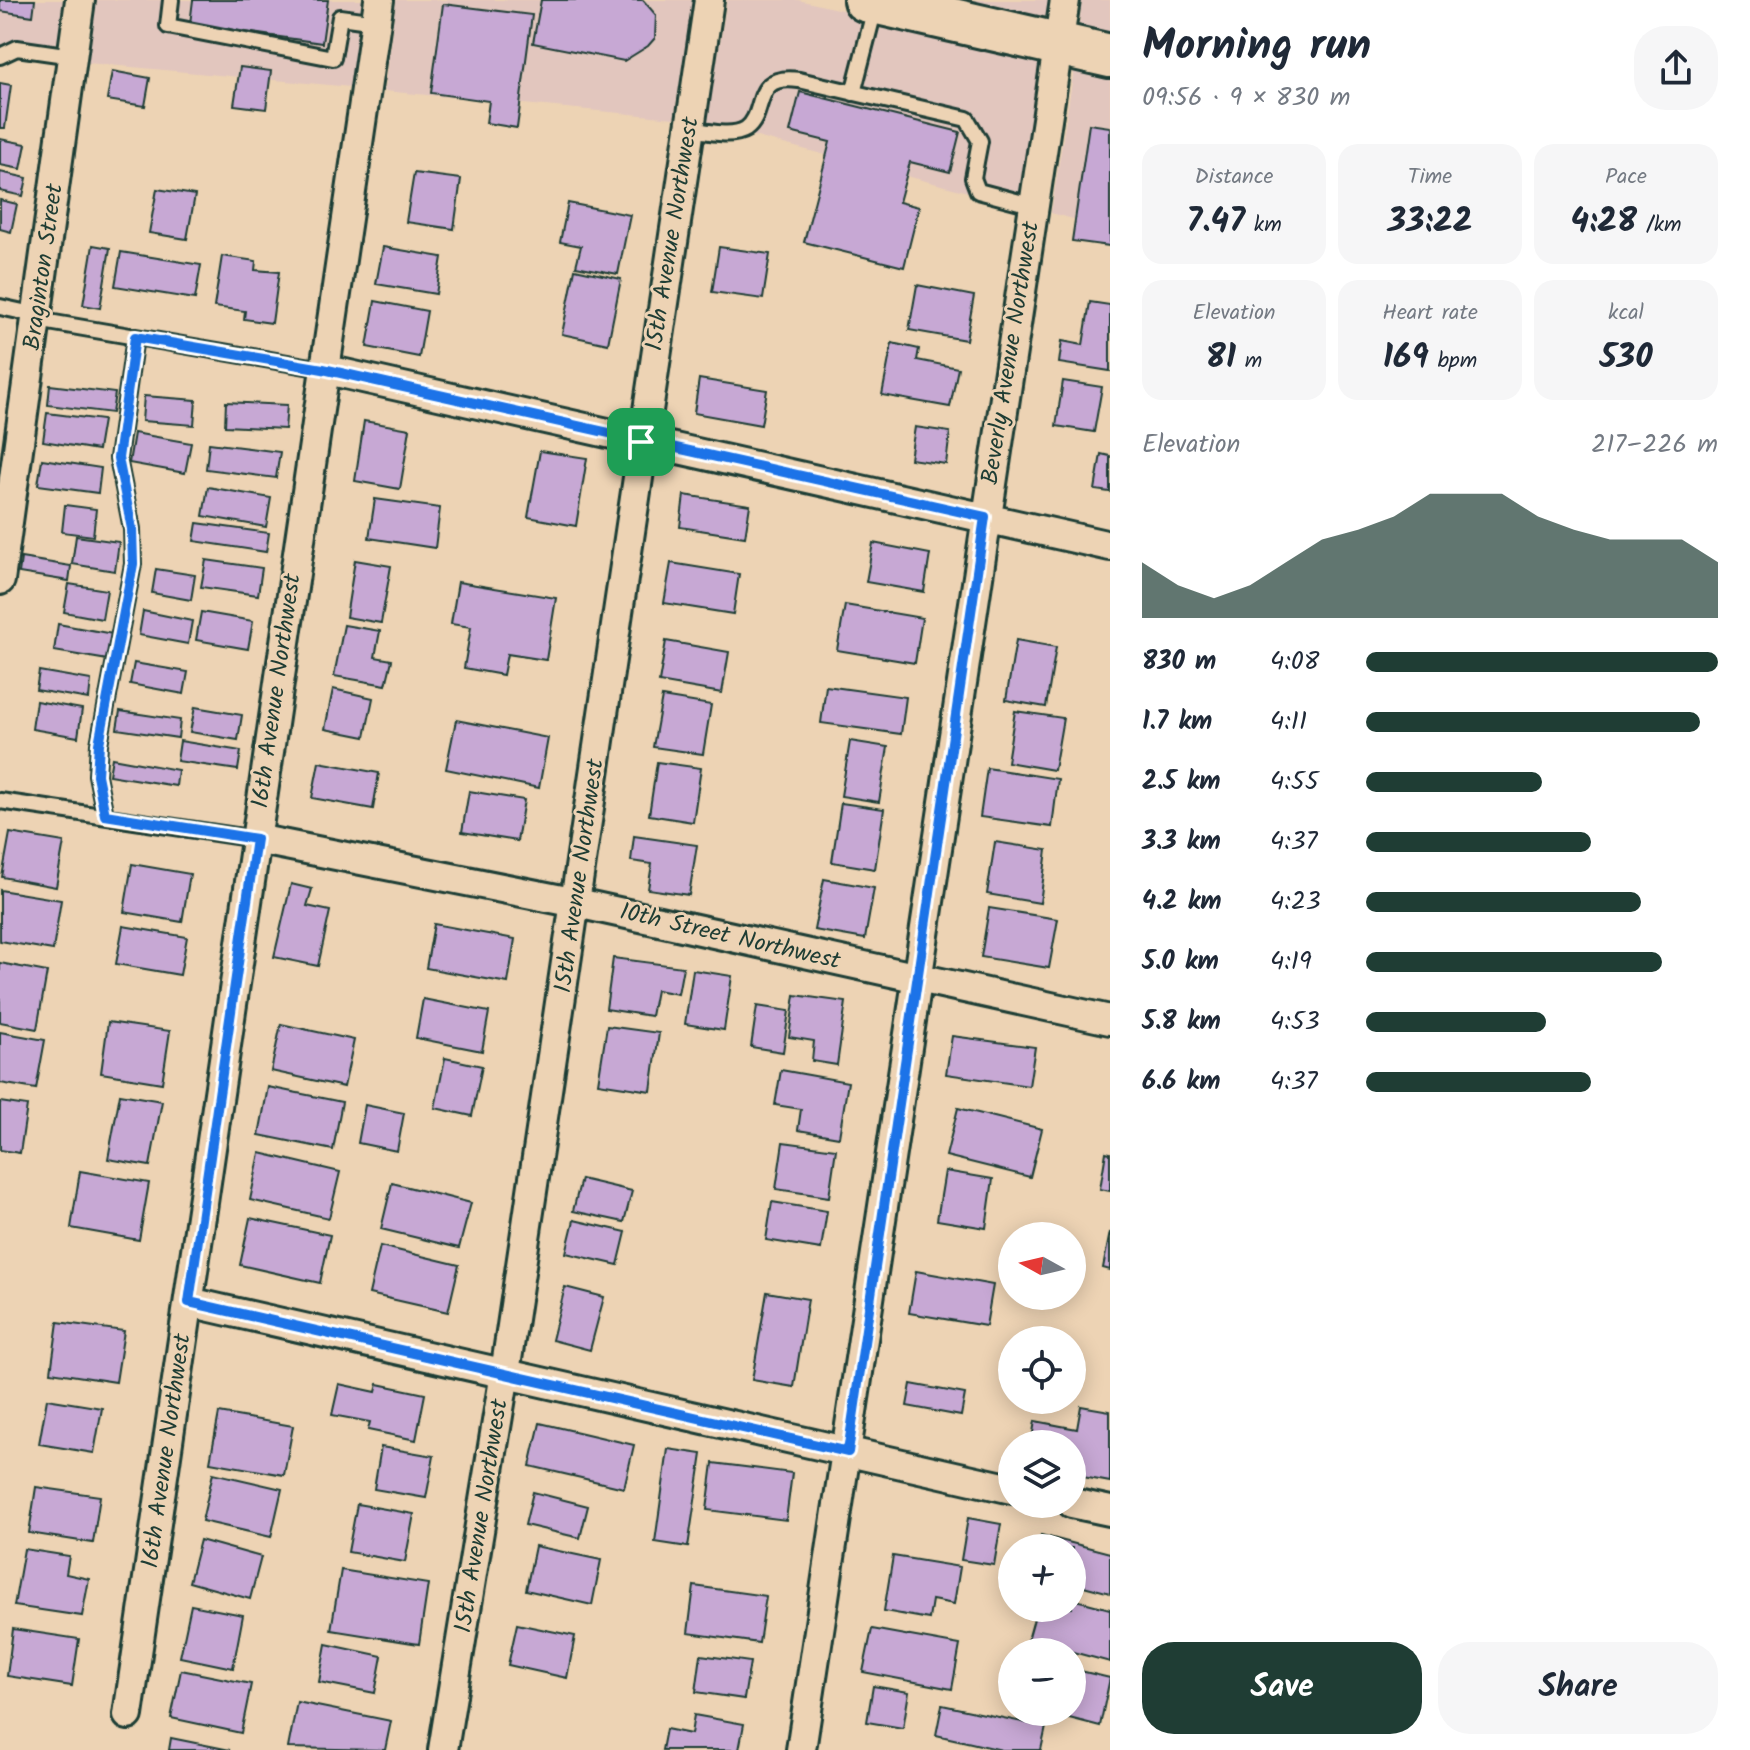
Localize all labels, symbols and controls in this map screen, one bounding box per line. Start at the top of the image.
text: Morning run [1142,12,1371,82]
button: share [1634,26,1718,110]
text: 09:56 · 9 × 830 m [1142,77,1350,119]
street label: 15th Avenue Northwest [635,114,711,354]
text: Distance [1194,160,1274,195]
text: Time [1408,160,1452,195]
text: Pace [1605,160,1647,195]
street label: Braginton Street [13,180,75,353]
text: 7.47 [1186,195,1245,249]
text: 33:22 [1387,195,1473,249]
text: 4:28 [1570,195,1637,249]
text: km [1245,208,1282,243]
text: /km [1637,208,1682,243]
street label: Beverly Avenue Northwest [971,218,1051,487]
text: Elevation [1192,296,1276,331]
text: Heart rate [1382,296,1478,331]
text: kcal [1608,296,1644,331]
text: 81 [1206,331,1236,385]
text: 169 [1383,331,1429,385]
text: 530 [1599,331,1653,385]
text: m [1236,344,1262,379]
text: bpm [1429,344,1477,379]
pin [607,408,675,476]
icon: arrive [619,420,663,464]
text: Elevation [1142,424,1240,466]
text: 217–226 m [1591,424,1718,466]
street label: 16th Avenue Northwest [241,570,313,811]
text: 830 m [1142,641,1216,683]
text: 4:08 [1270,641,1319,683]
text: 1.7 km [1142,701,1212,743]
text: 4:11 [1270,701,1307,743]
street label: 15th Avenue Northwest [544,756,616,996]
text: 2.5 km [1142,761,1221,803]
text: 4:55 [1270,761,1319,803]
text: 3.3 km [1142,821,1221,863]
text: 4:37 [1270,821,1318,863]
text: 4.2 km [1142,881,1222,923]
text: 4:23 [1270,881,1321,923]
street label: 10th Street Northwest [616,893,845,982]
text: 5.0 km [1142,941,1219,983]
text: 4:19 [1270,941,1312,983]
text: 5.8 km [1142,1001,1221,1043]
text: 4:53 [1270,1001,1320,1043]
text: 6.6 km [1142,1061,1220,1103]
text: 4:37 [1270,1061,1318,1103]
north arrow [998,1222,1086,1310]
map controls [998,1222,1086,1726]
button: locate [998,1326,1086,1414]
street label: 16th Avenue Northwest [131,1330,203,1571]
street label: 15th Avenue Northwest [444,1396,520,1636]
button: layers [998,1430,1086,1518]
button: + [998,1534,1086,1622]
button: − [998,1638,1086,1726]
button: Save [1142,1642,1422,1734]
button: Share [1438,1642,1718,1734]

